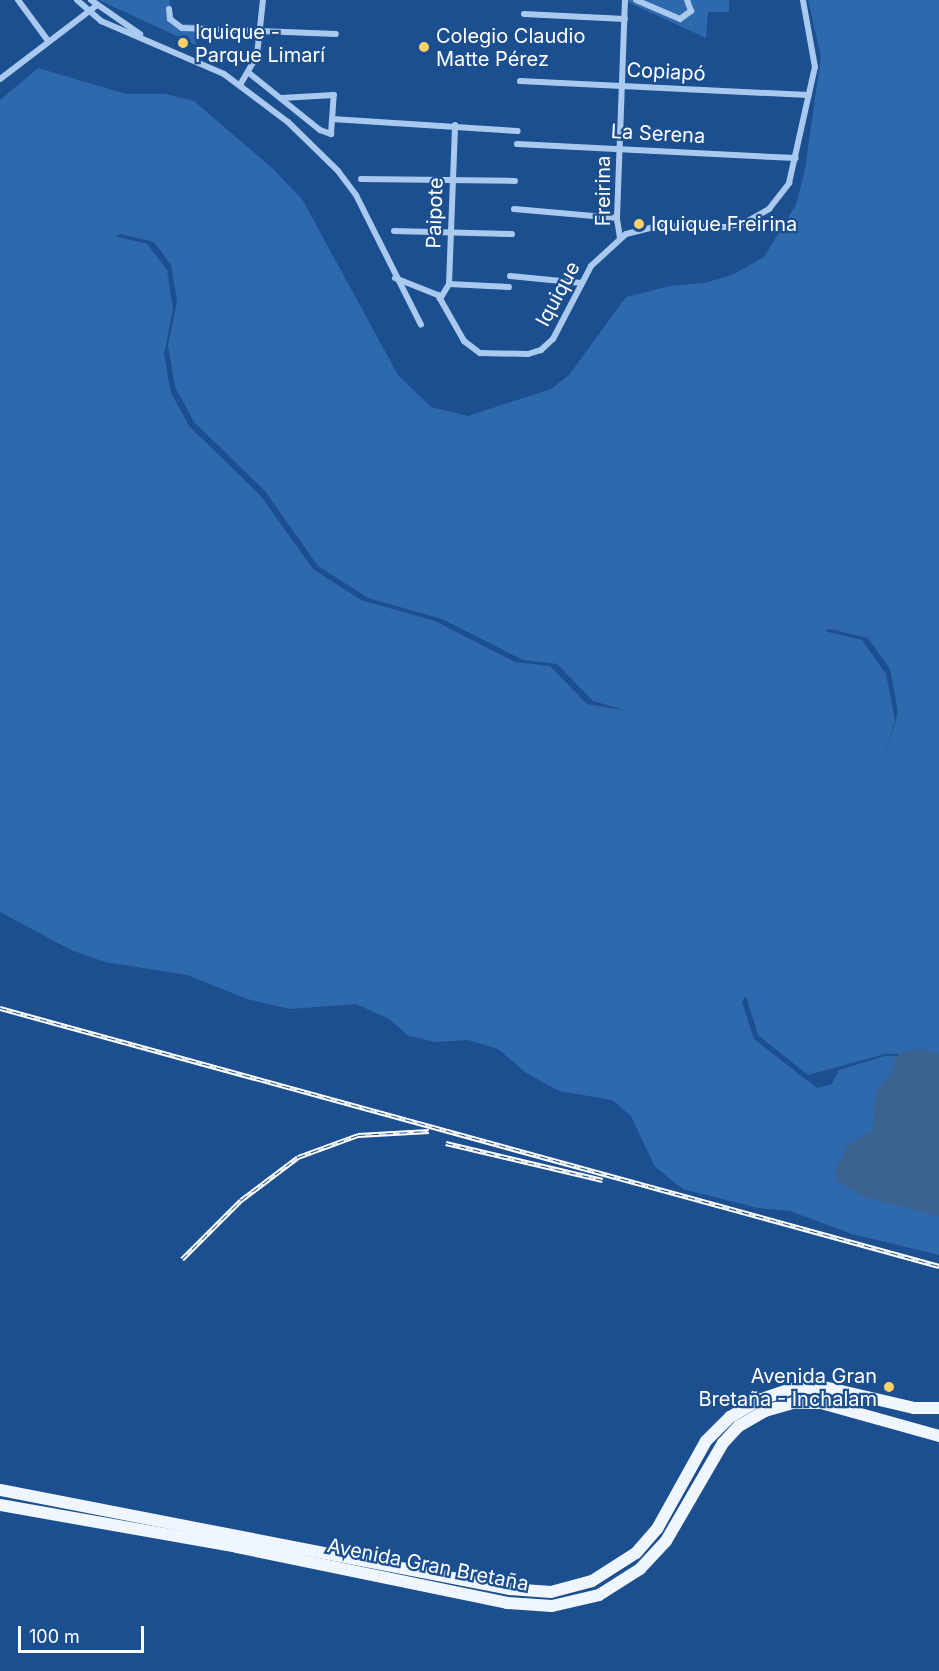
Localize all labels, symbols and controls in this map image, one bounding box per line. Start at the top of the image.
place label: Iquique - Parque Limarí [195,20,325,67]
place label: Colegio Claudio Matte Pérez [436,24,585,71]
marker: Iquique - Parque Limarí [176,36,190,50]
marker: Colegio Claudio Matte Pérez [417,40,431,54]
street label: Copiapó [626,58,706,86]
street label: La Serena [610,120,706,148]
street label: Freirina [591,156,615,226]
street label: Paipote [422,177,448,249]
place label: Iquique Freirina [651,212,797,236]
marker: Iquique Freirina [632,217,646,231]
street label: Iquique [531,257,585,331]
place label: Avenida Gran Bretaña - Inchalam [698,1364,877,1411]
marker: Avenida Gran Bretaña - Inchalam [882,1380,896,1394]
street label: Avenida Gran Bretaña [325,1534,531,1596]
scale bar [21,1614,147,1652]
text: 100 m [29,1626,80,1647]

